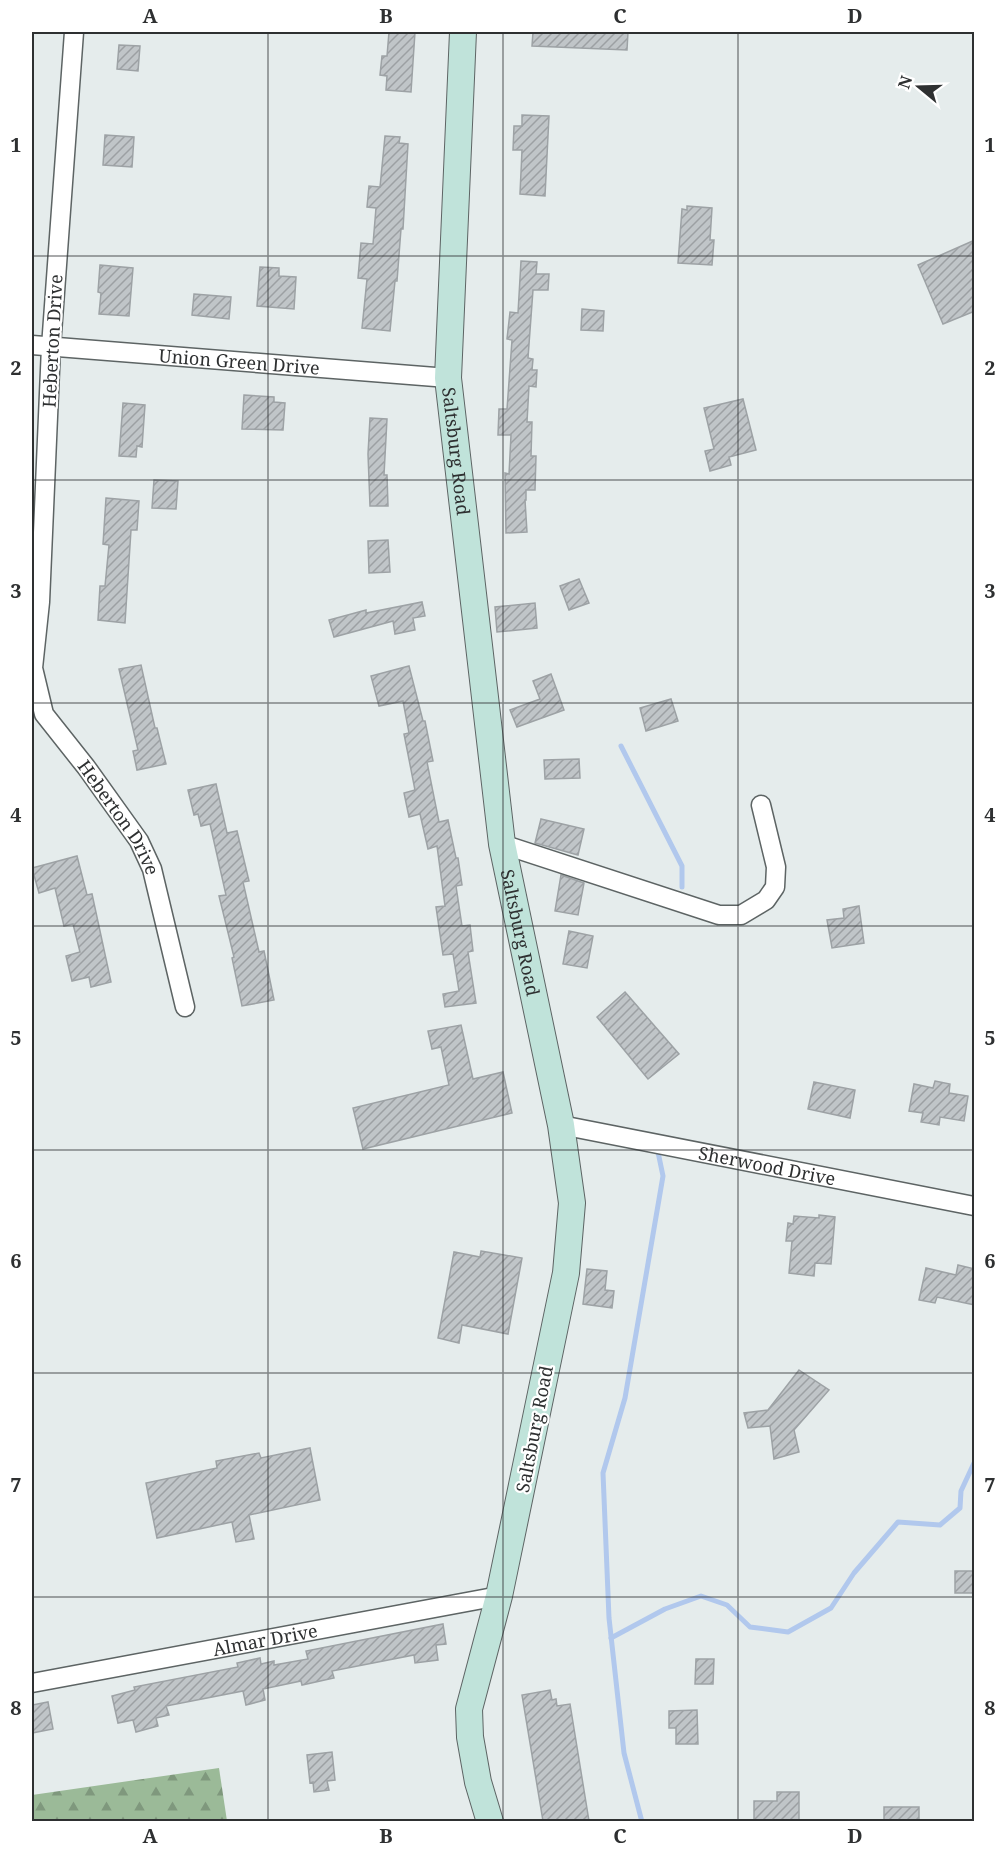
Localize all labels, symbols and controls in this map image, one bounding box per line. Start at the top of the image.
text: A [142,2,158,29]
text: B [379,2,393,29]
text: C [613,2,627,29]
text: D [847,2,863,29]
north arrow [889,57,949,117]
text: N [892,72,917,92]
text: 1 [10,131,22,158]
text: 1 [984,131,996,158]
street label: Heberton Drive [37,274,67,408]
street label: Union Green Drive [158,343,321,380]
text: 2 [10,354,22,381]
text: 2 [984,354,996,381]
street label: Saltsburg Road [437,386,476,517]
text: 3 [10,577,22,604]
text: 3 [984,577,996,604]
street label: Heberton Drive [73,755,165,877]
text: 4 [10,801,22,828]
text: 4 [984,801,996,828]
street label: Saltsburg Road [496,867,546,998]
text: 5 [10,1024,22,1051]
text: 5 [984,1024,996,1051]
street label: Sherwood Drive [697,1140,838,1191]
text: 6 [10,1247,22,1274]
text: 6 [984,1247,996,1274]
street label: Saltsburg Road [510,1364,558,1494]
text: 7 [10,1471,22,1498]
text: 7 [984,1471,996,1498]
street label: Almar Drive [211,1618,319,1661]
text: 8 [10,1694,22,1721]
text: 8 [984,1694,996,1721]
text: A [142,1822,158,1849]
text: B [379,1822,393,1849]
text: C [613,1822,627,1849]
text: D [847,1822,863,1849]

